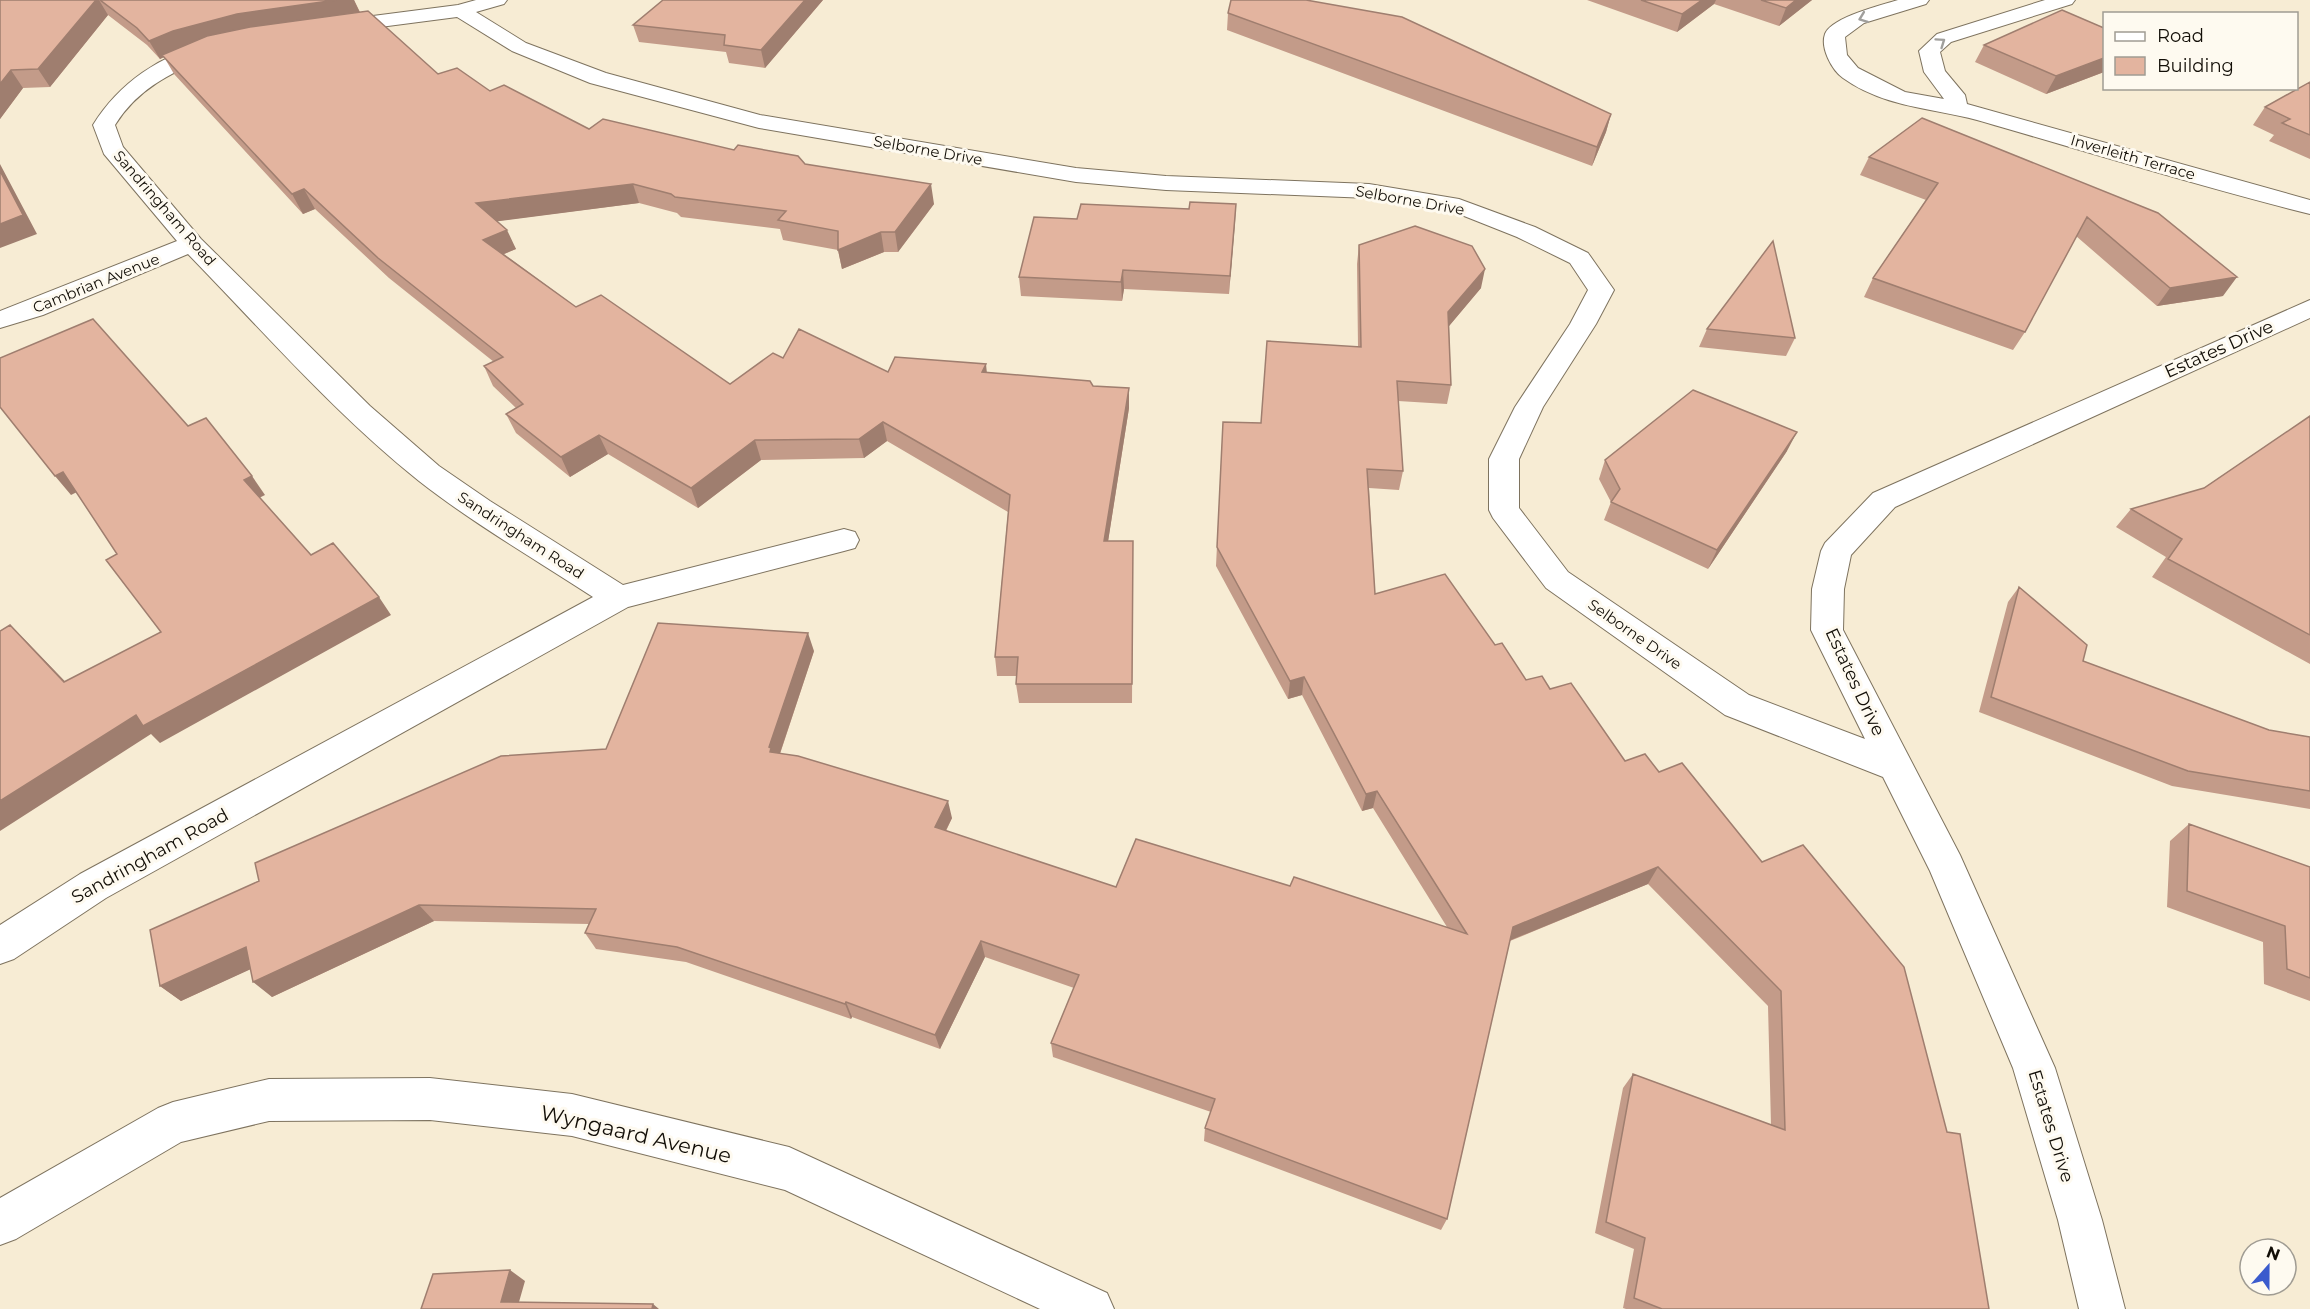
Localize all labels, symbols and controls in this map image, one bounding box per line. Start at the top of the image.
one-way arrow [1859,10,1869,23]
legend [2103,12,2298,90]
text: Road [2157,25,2204,47]
one-way arrow [1935,38,1946,49]
text: Building [2157,55,2234,77]
street label: Inverleith Terrace [2068,130,2198,184]
street label: Selborne Drive [872,131,984,169]
street label: Sandringham Road [110,146,220,270]
street label: Selborne Drive [1354,181,1466,219]
street label: Cambrian Avenue [30,249,162,317]
street label: Estates Drive [2161,315,2277,383]
street label: Sandringham Road [454,487,588,583]
street label: Selborne Drive [1584,595,1686,673]
street label: Estates Drive [1820,624,1890,740]
street label: Sandringham Road [68,804,232,908]
street label: Estates Drive [2023,1067,2079,1185]
street label: Wyngaard Avenue [538,1100,734,1168]
north arrow [2238,1237,2298,1297]
text: N [2264,1242,2283,1265]

